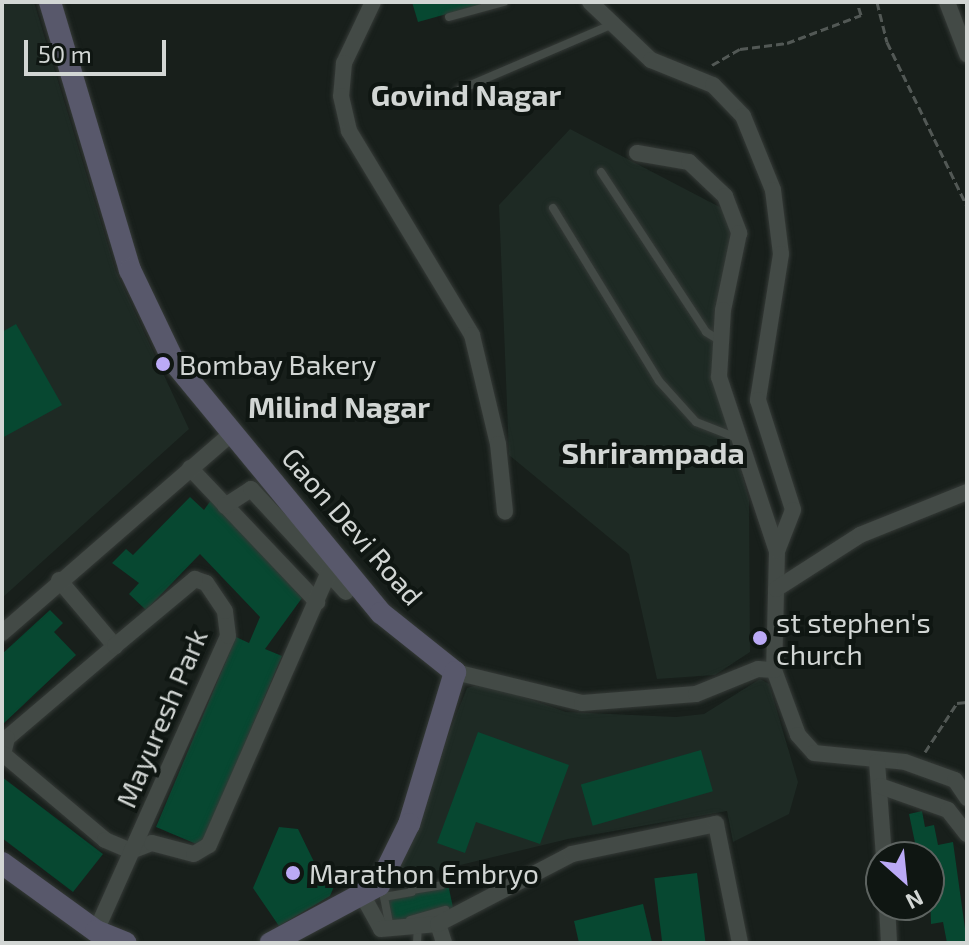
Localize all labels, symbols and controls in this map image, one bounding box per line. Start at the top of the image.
scale bar [28,24,170,74]
text: 50 m [38,39,92,68]
district label: Govind Nagar [371,76,561,112]
place label: Bombay Bakery [179,347,377,381]
marker: Bombay Bakery [154,355,172,373]
district label: Milind Nagar [248,388,430,424]
district label: Shrirampada [561,434,745,470]
street label: Gaon Devi Road [276,440,430,612]
place label: st stephen's church [776,605,931,671]
street label: Mayuresh Park [108,624,214,812]
marker: st stephen's church [751,629,769,647]
north arrow [865,841,945,921]
place label: Marathon Embryo [309,856,539,890]
marker: Marathon Embryo [284,864,302,882]
text: N [902,885,928,916]

